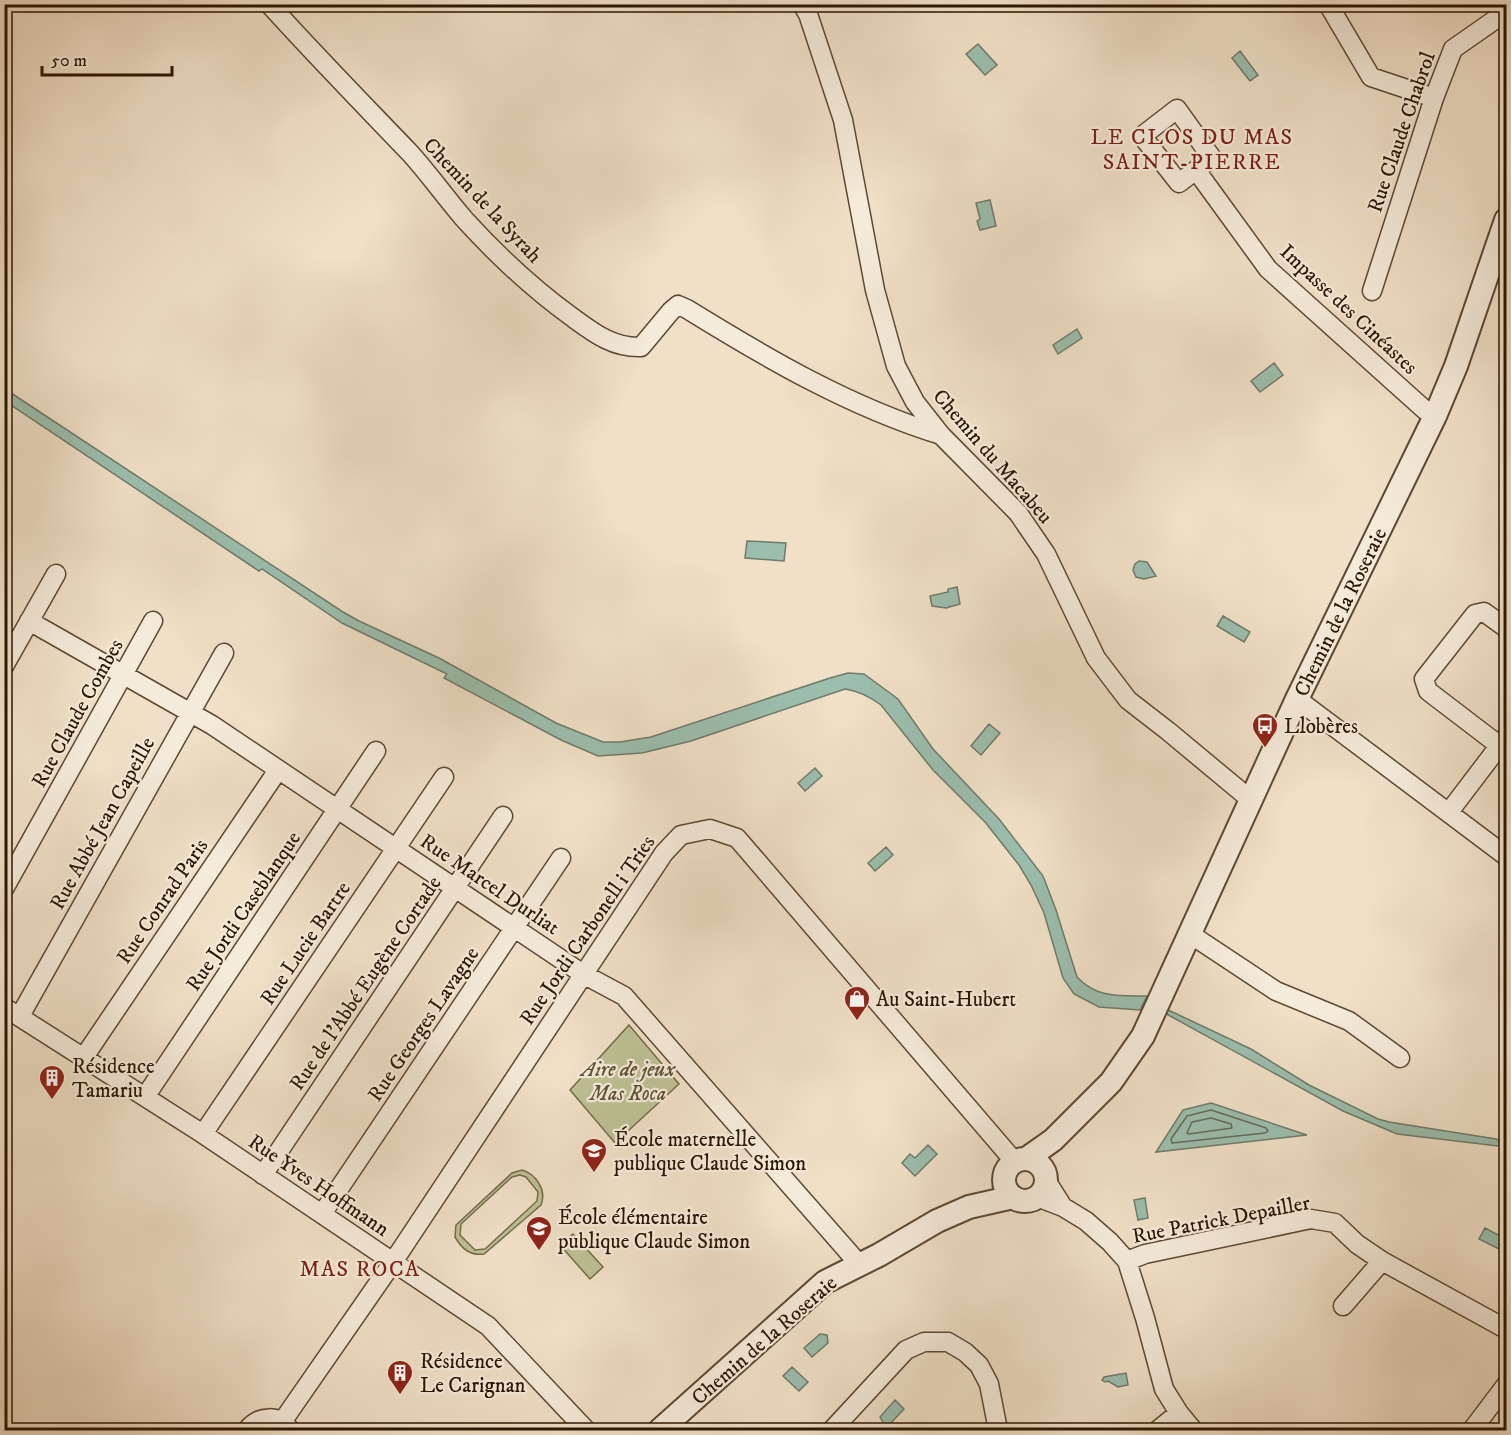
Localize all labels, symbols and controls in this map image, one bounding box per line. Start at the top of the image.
scale bar [42,39,172,77]
street label: Rue Claude Chabrol [1362,48,1442,216]
text: 50 m [51,50,87,72]
district label: LE CLOS DU MAS SAINT-PIERRE [1090,124,1294,176]
street label: Chemin de la Syrah [417,133,547,269]
street label: Impasse des Cinéastes [1274,239,1423,380]
street label: Chemin du Macabeu [927,384,1058,529]
street label: Chemin de la Roseraie [1289,524,1393,701]
street label: Rue Claude Combes [26,635,129,792]
bus stop icon: Llobères [1250,711,1280,749]
place label: Llobères [1284,714,1358,740]
street label: Rue Abbé Jean Capeille [45,732,161,914]
street label: Rue Jordi Caseblanque [181,826,307,996]
street label: Rue Marcel Durliat [415,829,564,941]
street label: Rue Jordi Carbonell i Tries [515,831,661,1031]
street label: Rue Conrad Paris [111,834,214,969]
street label: Rue de l'Abbé Eugène Cortade [284,871,448,1096]
street label: Rue Lucie Bartre [255,877,357,1010]
street label: Rue Georges Lavagne [362,942,485,1107]
shop icon: Au Saint-Hubert [842,984,872,1022]
place label: Au Saint-Hubert [876,987,1016,1013]
place label: Résidence Tamariu [72,1054,155,1104]
park label: Aire de jeux Mas Roca [579,1057,676,1107]
building icon: Résidence Tamariu [37,1063,67,1101]
place label: École maternelle publique Claude Simon [613,1126,806,1177]
street label: Rue Yves Hoffmann [243,1129,394,1243]
school or university icon: École maternelle publique Claude Simon [579,1136,609,1174]
street label: Rue Patrick Depailler [1130,1190,1312,1250]
place label: École élémentaire publique Claude Simon [557,1204,750,1255]
school or university icon: École élémentaire publique Claude Simon [524,1214,554,1252]
district label: MAS ROCA [299,1256,421,1283]
street label: Chemin de la Roseraie [687,1270,843,1411]
place label: Résidence Le Carignan [420,1349,526,1399]
building icon: Résidence Le Carignan [385,1358,415,1396]

